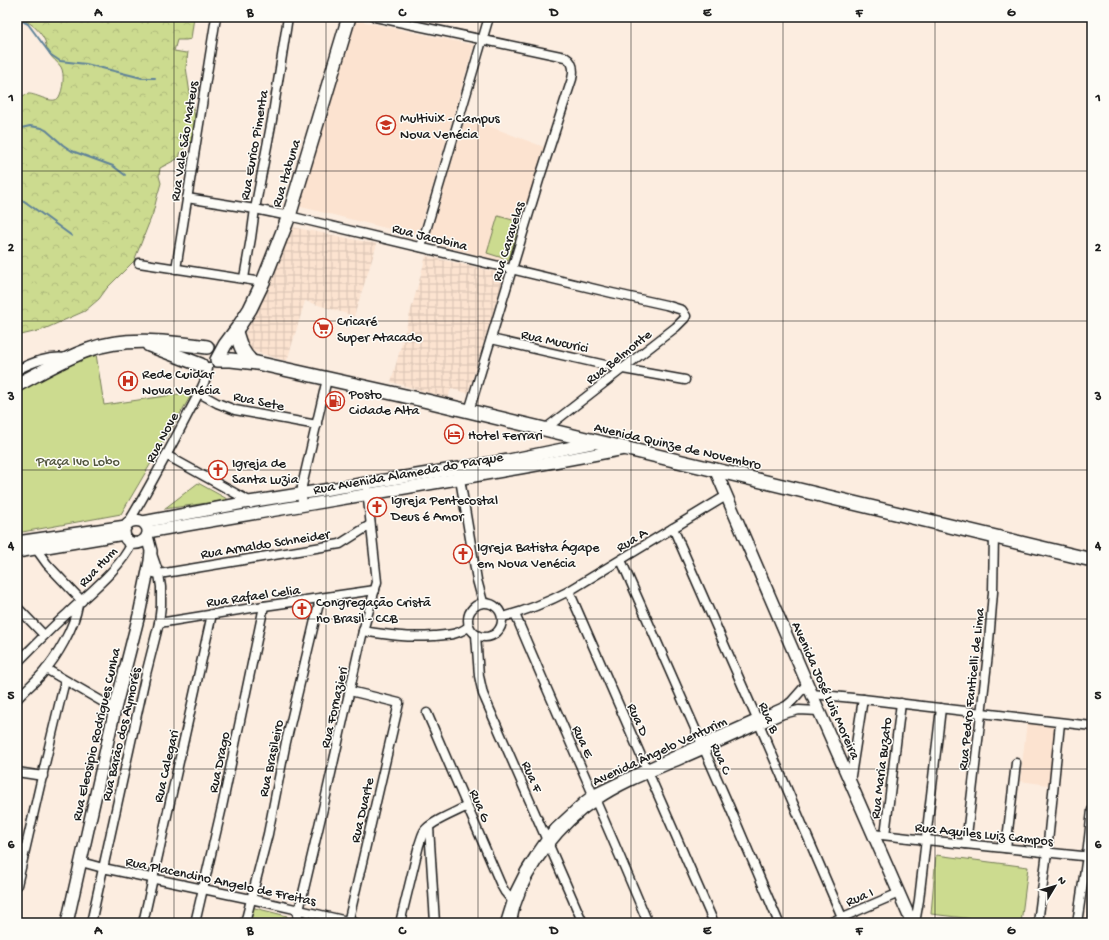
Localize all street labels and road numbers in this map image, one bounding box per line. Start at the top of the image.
street label: Rua Vale São Mateus [168,79,203,203]
street label: Rua Eurico Pimenta [237,88,274,202]
street label: Rua Itabuna [269,136,306,210]
street label: Rua Caravelas [489,199,530,284]
street label: Rua Jacobina [390,221,470,256]
street label: Rua Belmonte [583,326,657,389]
street label: Rua Mucurici [519,327,590,358]
street label: Rua Sete [231,389,286,416]
street label: Rua Nove [143,409,184,466]
street label: Avenida Quinze de Novembro [592,420,763,475]
street label: Rua Avenida Alameda do Parque [312,449,506,500]
street label: Rua A [614,525,652,557]
street label: Rua Arnaldo Schneider [200,527,332,564]
street label: Rua Hum [76,544,122,592]
street label: Rua Rafael Celia [205,582,303,612]
street label: Rua Pedro Fanticelli de Lima [956,606,990,771]
street label: Avenida José Luis Moreira [787,619,863,764]
street label: Rua Eleosipio Rodrigues Cunha [69,645,126,823]
street label: Rua Barão dos Aymorés [99,665,146,803]
street label: Rua Fornazieri [318,665,353,750]
street label: Rua B [754,700,782,737]
street label: Rua D [622,701,652,740]
street label: Avenida Ângelo Venturim [590,713,730,791]
street label: Rua Maria Buzato [868,717,897,820]
street label: Rua Brasileiro [256,718,289,799]
street label: Rua E [567,723,597,762]
street label: Rua Calegari [151,728,184,805]
street label: Rua Drago [206,730,235,795]
street label: Rua C [705,741,735,779]
street label: Rua F [517,759,545,796]
street label: Rua Duarte [348,776,379,845]
street label: Rua G [464,787,494,826]
street label: Rua Aquiles Luiz Campos [914,820,1055,851]
street label: Rua Placendino Angelo de Freitas [124,854,318,911]
street label: Rua I [844,885,876,912]

